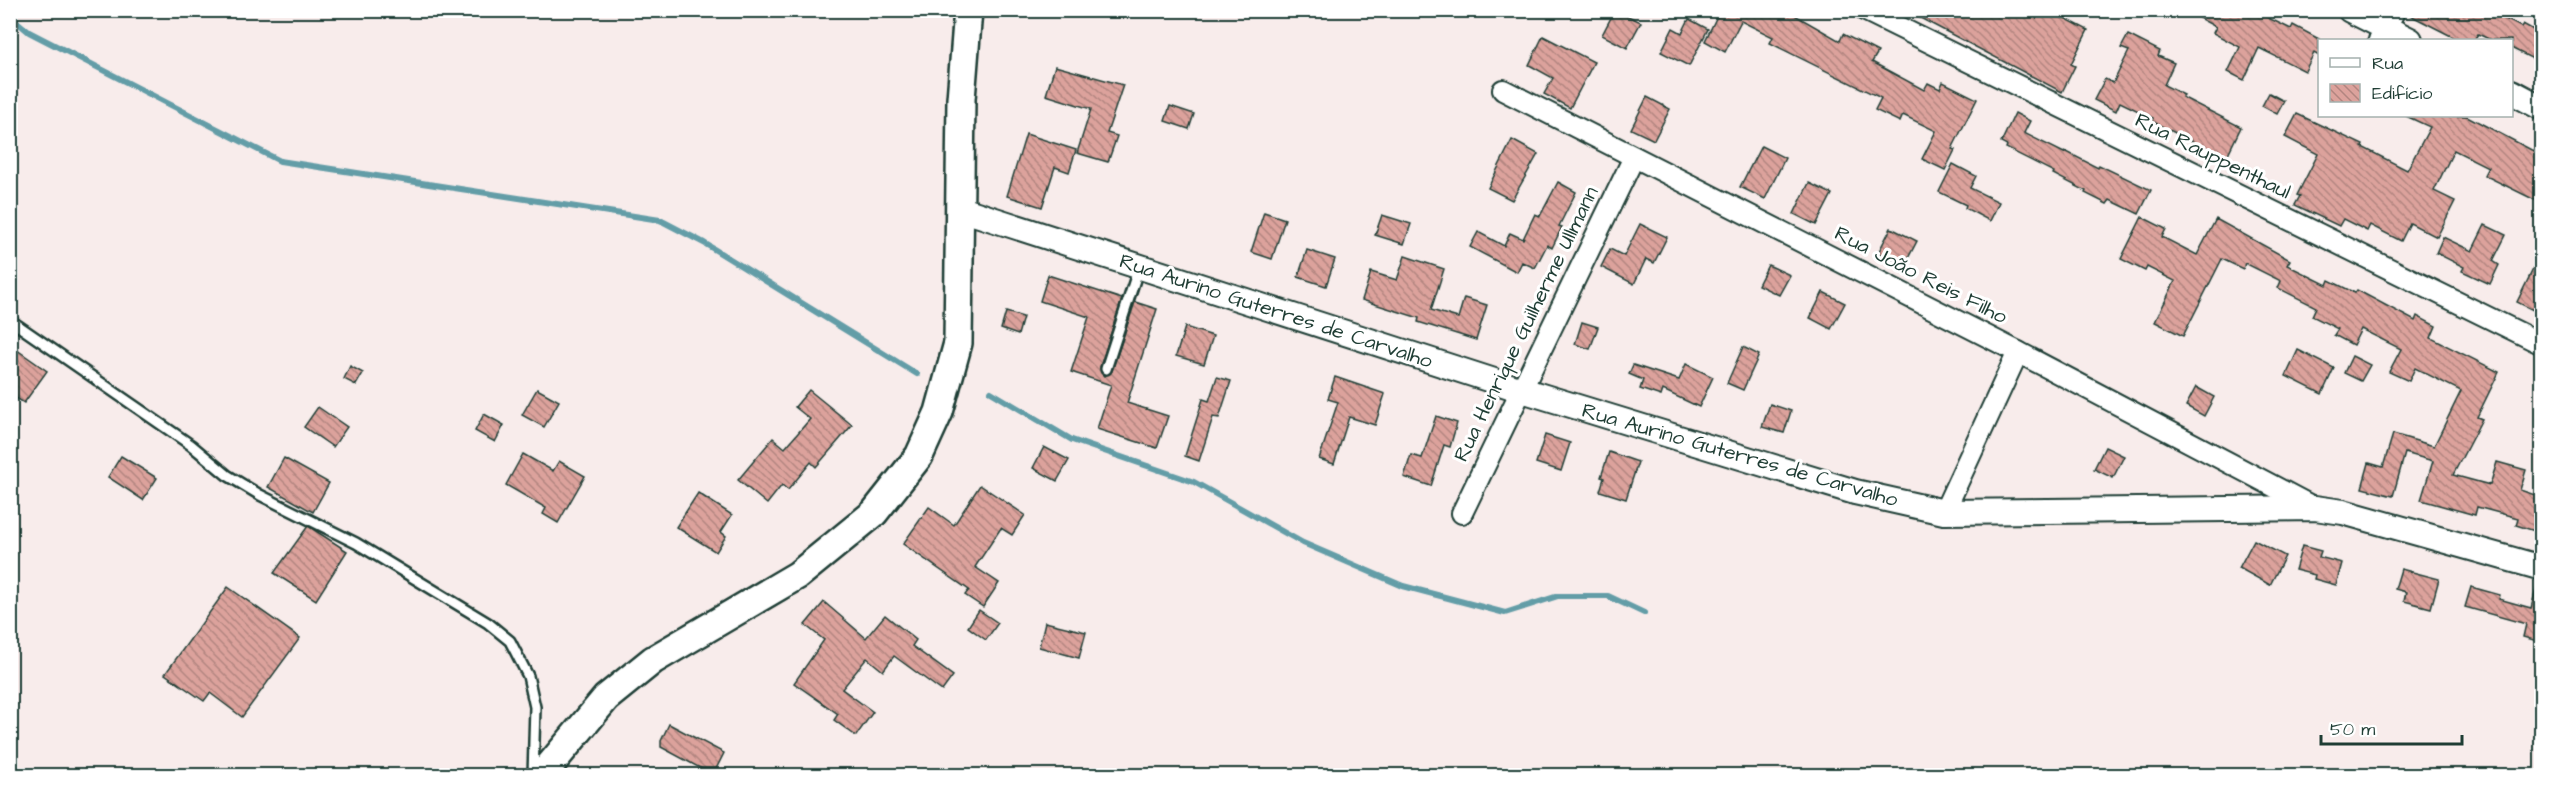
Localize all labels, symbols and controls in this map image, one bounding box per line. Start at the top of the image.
legend [2318,39,2513,117]
text: Rua [2372,51,2403,76]
text: Edifício [2372,81,2432,106]
street label: Rua Rauppenthaul [2130,106,2296,207]
street label: Rua Henrique Guilherme Ullmann [1447,182,1605,466]
street label: Rua João Reis Filho [1830,219,2013,331]
street label: Rua Aurino Guterres de Carvalho [1116,247,1436,375]
street label: Rua Aurino Guterres de Carvalho [1579,396,1902,514]
scale bar [2321,708,2462,746]
text: 50 m [2330,717,2375,742]

